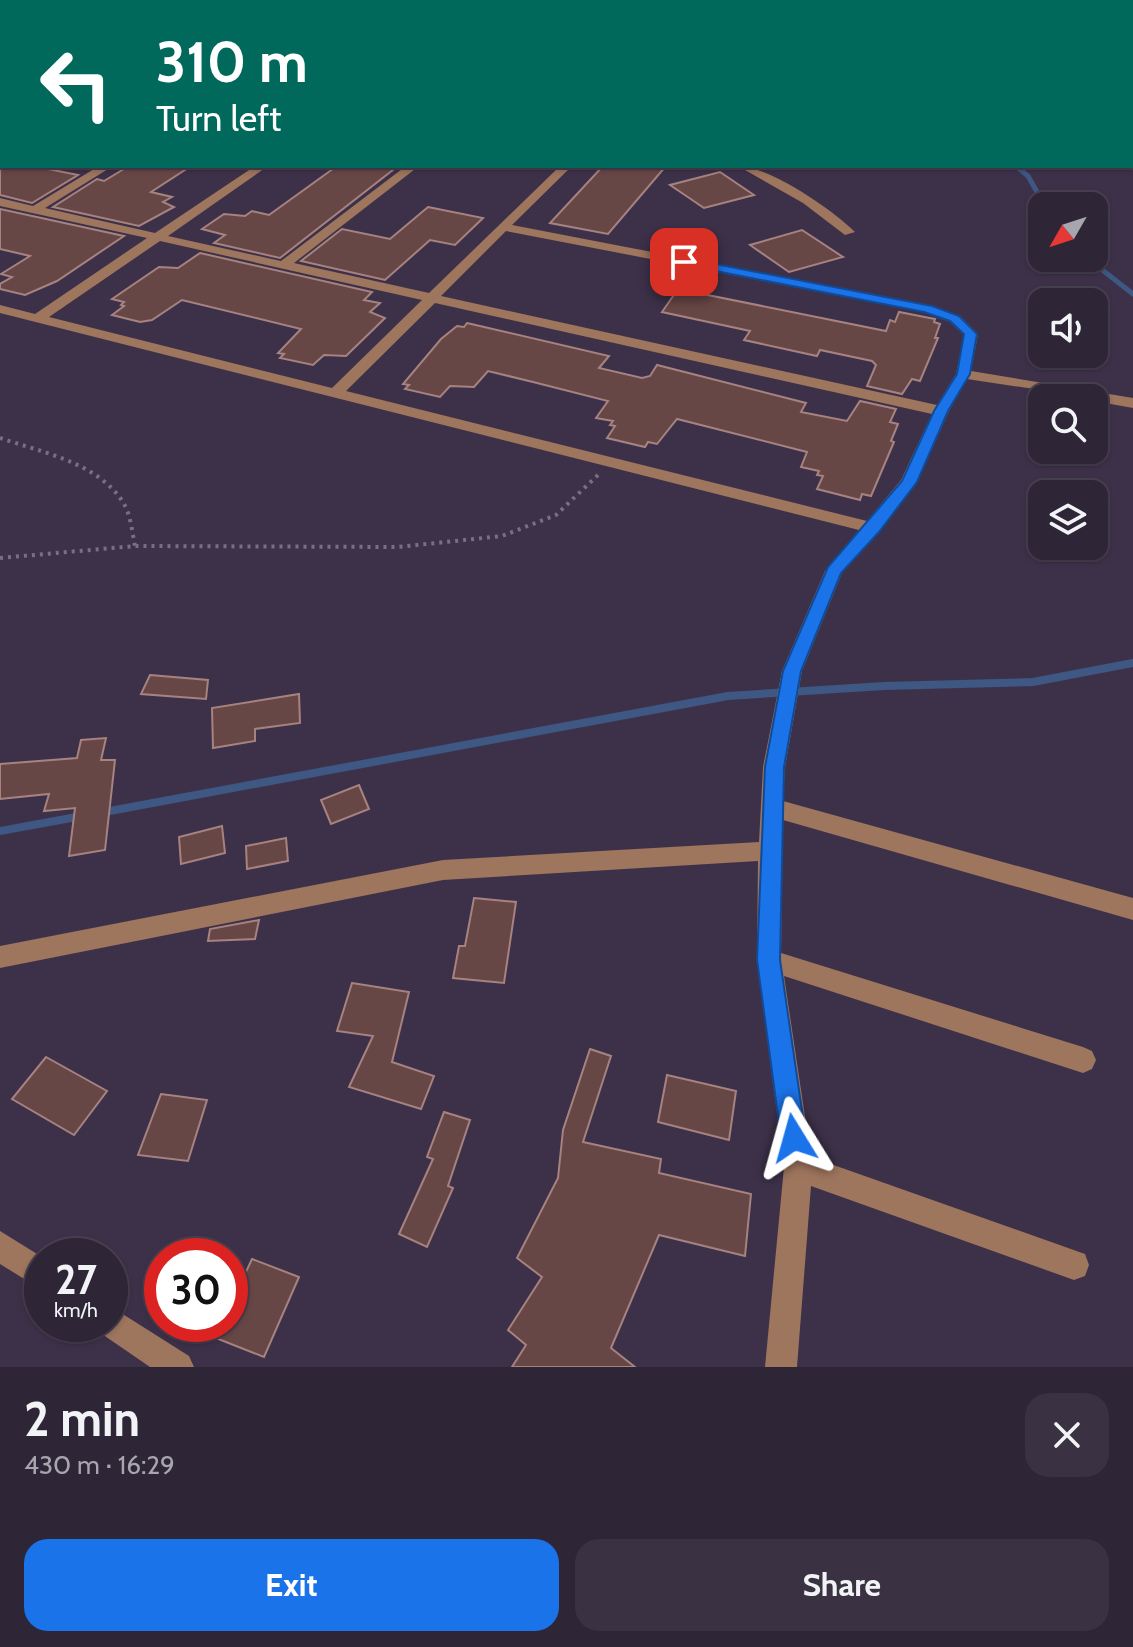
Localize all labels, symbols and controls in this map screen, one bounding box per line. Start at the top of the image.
text: 310 m [156,28,308,96]
icon: left [24,32,128,136]
text: Turn left [156,96,281,140]
north arrow [1028,192,1108,272]
map controls [1028,192,1108,560]
pin [650,228,718,296]
icon: arrive [662,240,706,284]
button: sound [1028,288,1108,368]
button: search [1028,384,1108,464]
button: layers [1028,480,1108,560]
position arrow [752,1096,836,1180]
speed limit sign: 30 [144,1238,248,1342]
text: 27 [55,1255,97,1304]
text: km/h [54,1298,98,1322]
text: 2 min [24,1390,140,1448]
button: close [1025,1393,1109,1477]
text: 430 m · 16:29 [24,1449,175,1481]
button: Exit [24,1539,559,1631]
button: Share [575,1539,1109,1631]

